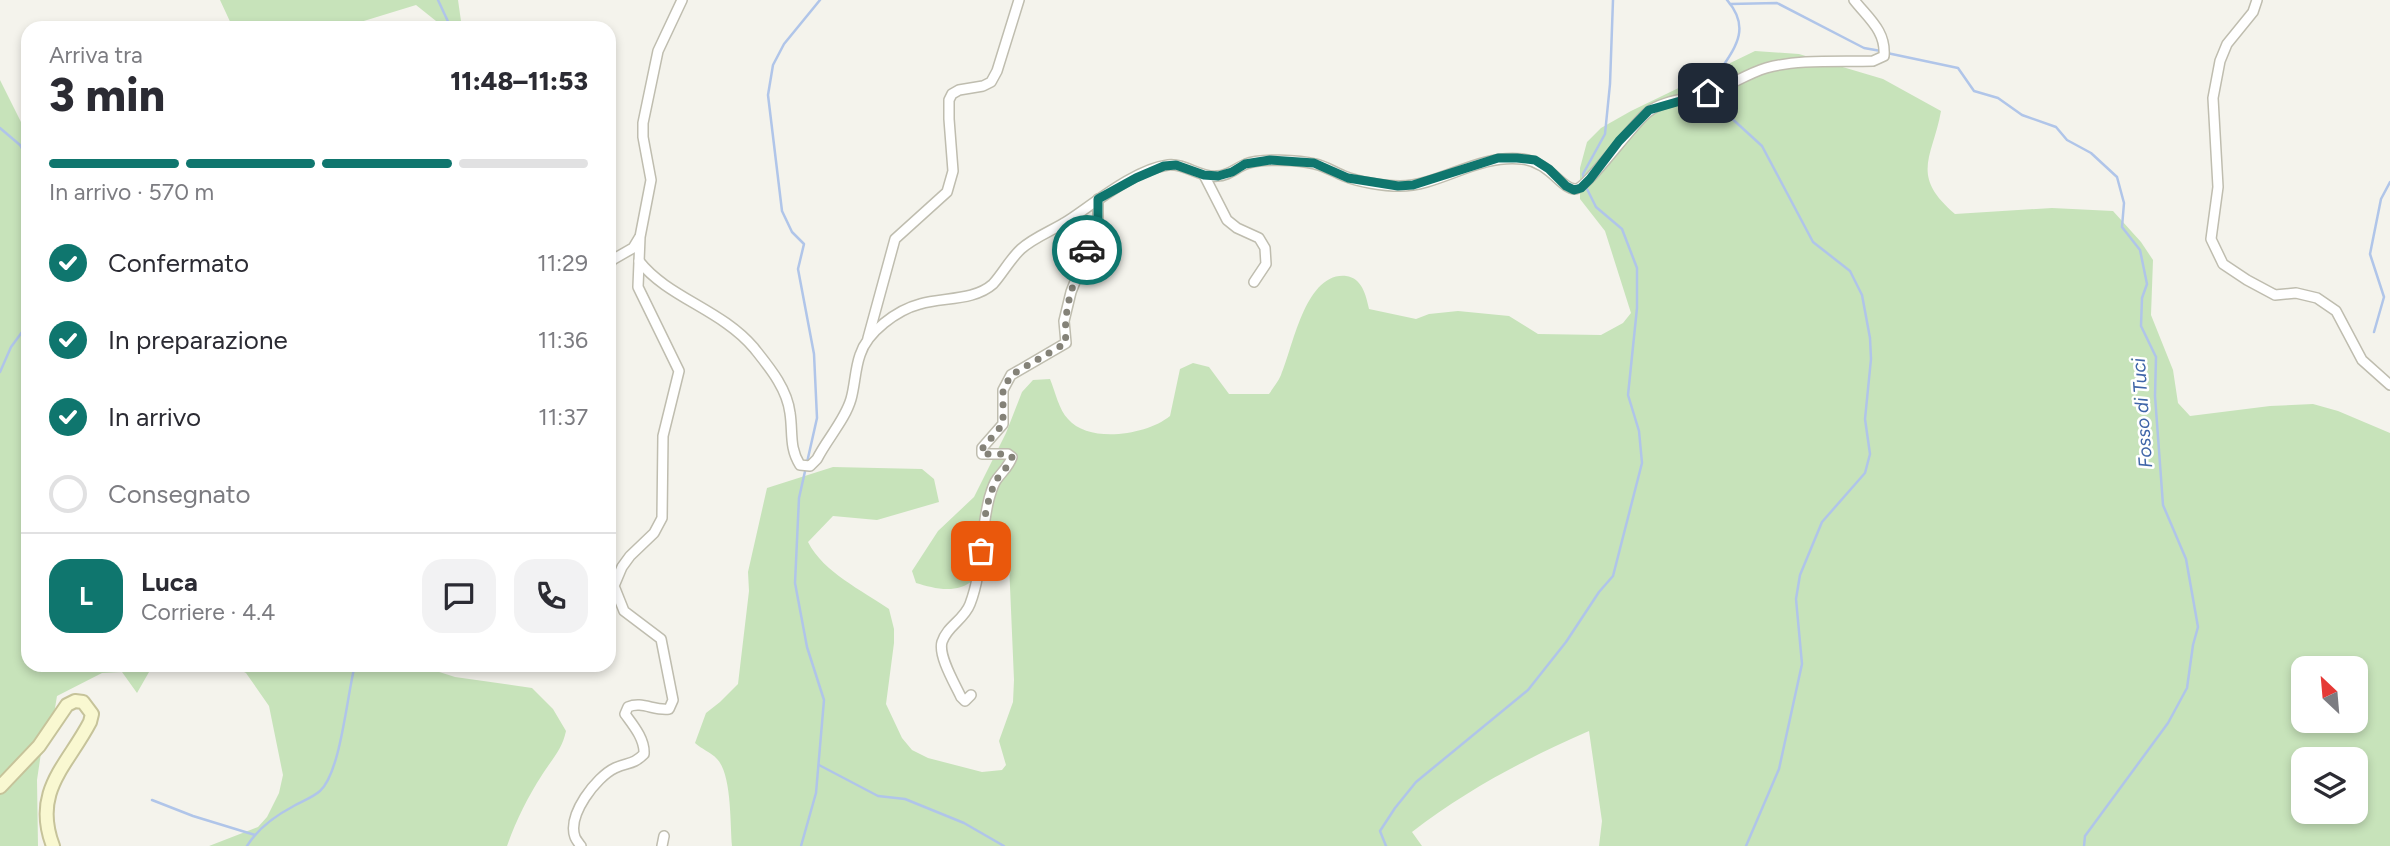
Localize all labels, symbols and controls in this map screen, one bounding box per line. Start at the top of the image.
text: Arriva tra [49,41,143,69]
pin [1678,63,1738,123]
text: 11:48–11:53 [450,65,588,97]
text: 3 min [49,67,165,123]
icon: home [1689,74,1727,112]
text: In arrivo · 570 m [49,178,214,206]
courier [1052,215,1122,285]
icon: car [1068,231,1106,269]
icon: check [49,244,87,282]
text: Confermato [108,247,249,279]
text: 11:29 [537,249,588,277]
icon: check [49,321,87,359]
text: In preparazione [108,324,288,356]
text: 11:36 [538,326,588,354]
water label: Fosso di Tuci [2127,357,2157,469]
icon: check [49,398,87,436]
text: In arrivo [108,401,201,433]
text: 11:37 [538,403,588,431]
text: Consegnato [108,478,251,510]
pin [951,521,1011,581]
icon: bag [962,532,1000,570]
button: chat [422,559,496,633]
button: phone [514,559,588,633]
text: Luca [141,566,198,598]
text: L [79,580,93,612]
text: Corriere · 4.4 [141,598,275,626]
north arrow [2291,656,2368,733]
map controls [2291,656,2368,824]
button: layers [2291,747,2368,824]

